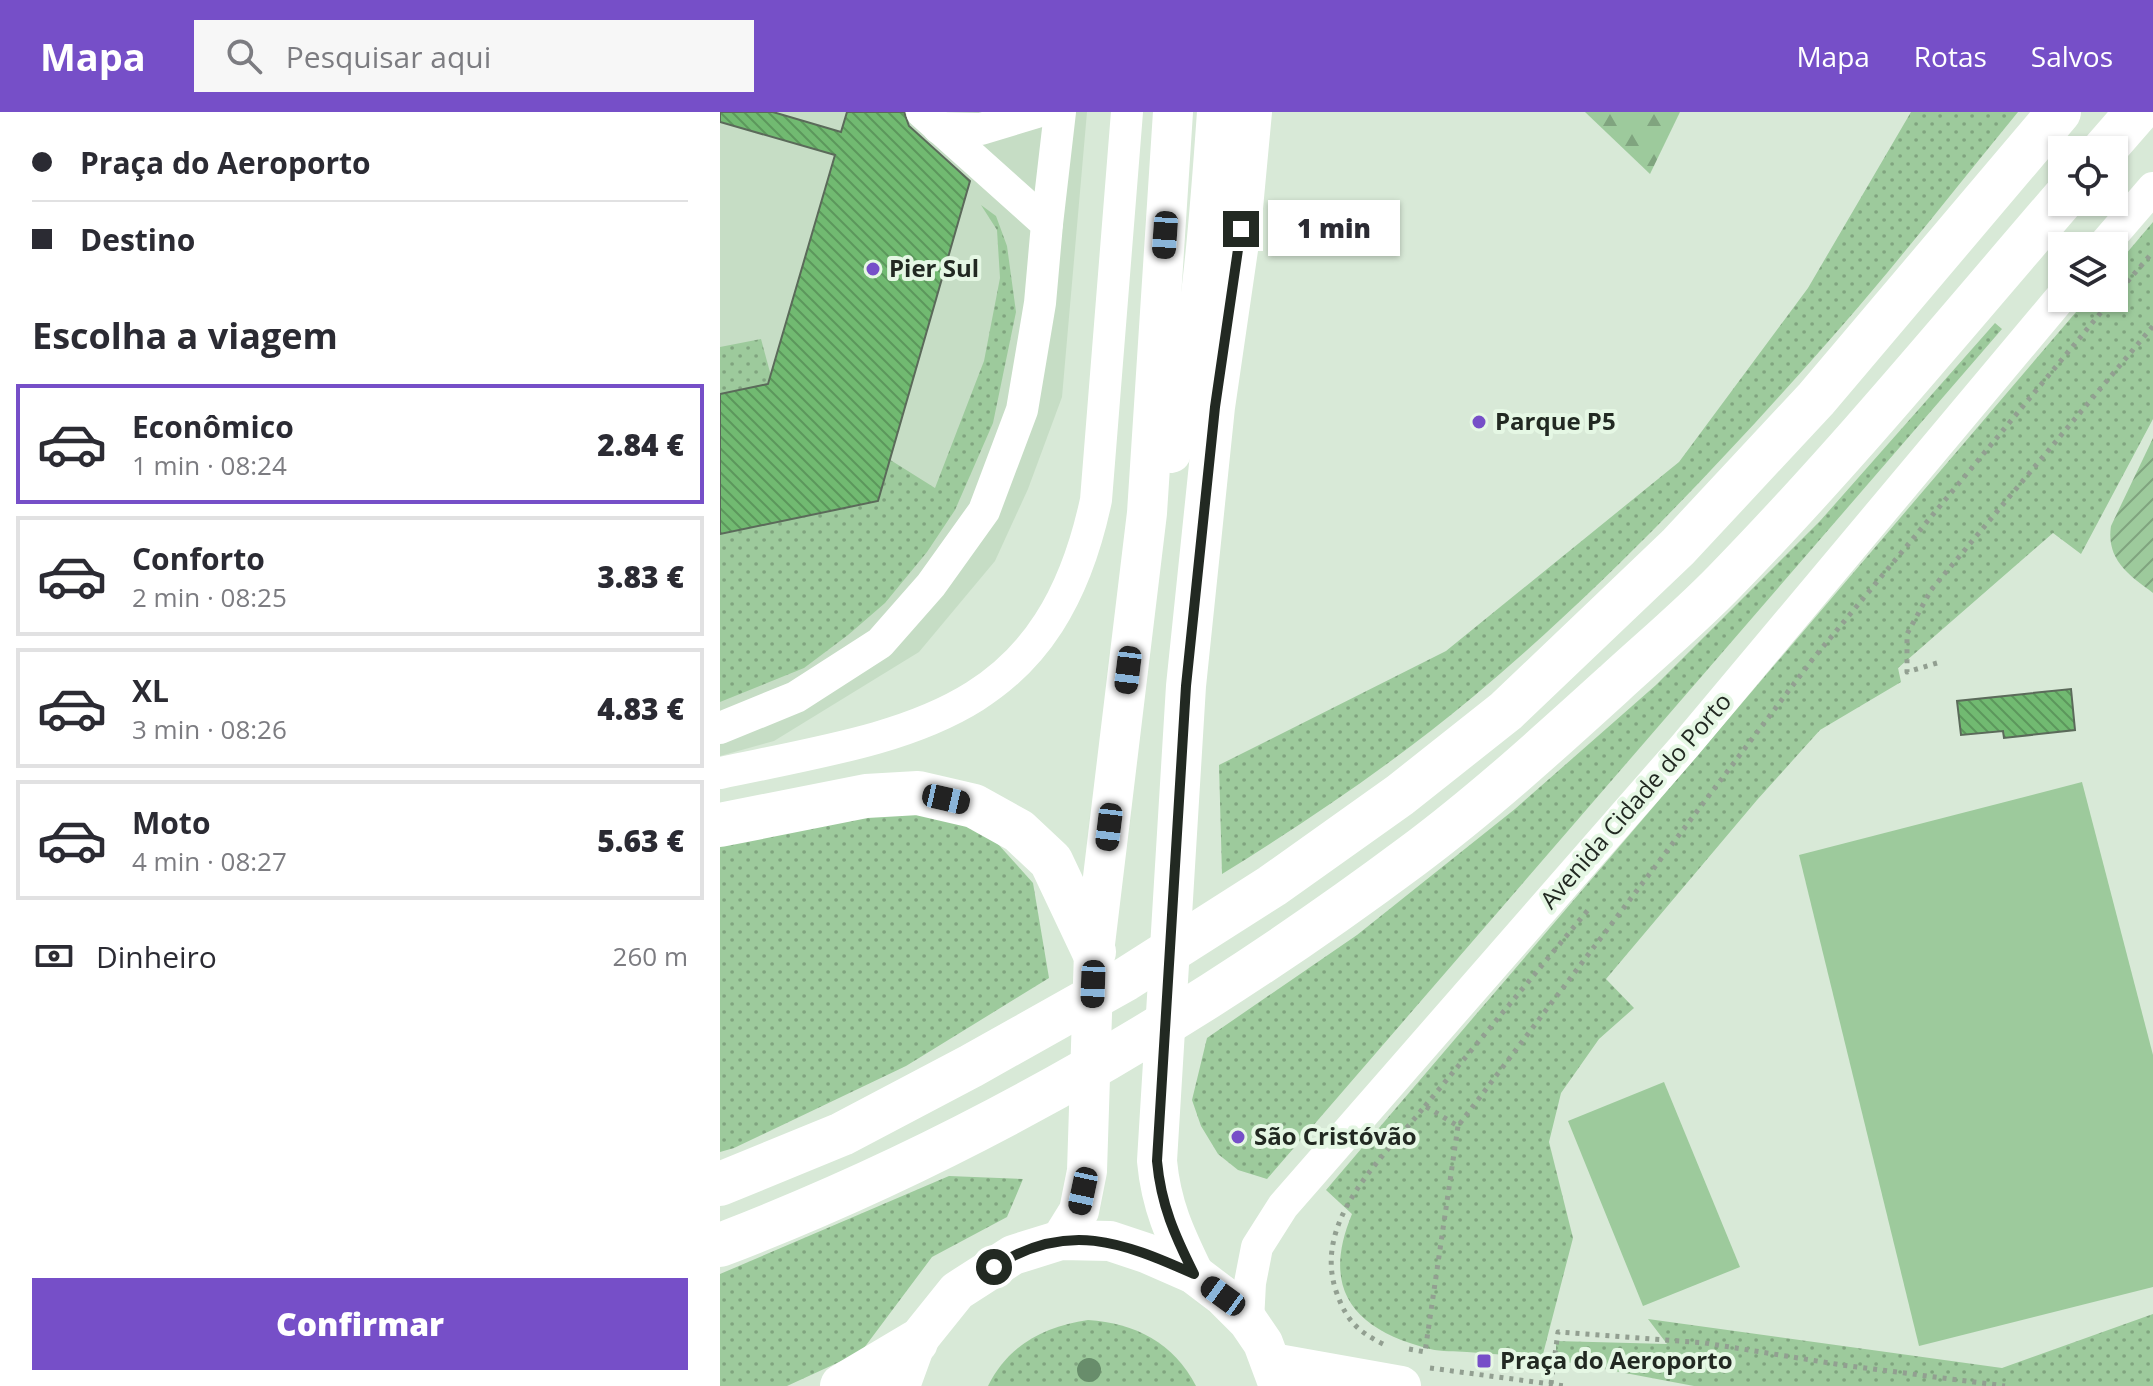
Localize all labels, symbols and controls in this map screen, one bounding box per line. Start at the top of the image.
search box [194,20,754,92]
text: Mapa [40,30,146,82]
icon: search [222,34,266,78]
text: Pesquisar aqui [286,36,491,77]
text: Mapa [1796,37,1870,75]
text: Rotas [1914,37,1987,75]
text: Salvos [2031,37,2113,75]
map controls [2048,136,2128,312]
button: locate [2048,136,2128,216]
text: Praça do Aeroporto [80,142,371,183]
callout: 1 min [1269,201,1401,257]
car [1151,210,1179,260]
text: 1 min [1297,210,1371,246]
route end [1223,211,1259,247]
text: Destino [80,219,195,260]
button: layers [2048,232,2128,312]
place label: Pier Sul [889,251,979,284]
marker: Pier Sul [864,260,882,278]
text: Escolha a viagem [32,311,338,360]
place label: Parque P5 [1495,404,1616,437]
text: Econômico [132,406,294,447]
icon: car [36,408,108,480]
marker: Parque P5 [1470,413,1488,431]
text: 2.84 € [597,424,684,465]
text: 1 min · 08:24 [132,447,287,483]
text: Conforto [132,538,265,579]
icon: car [36,540,108,612]
text: 3.83 € [597,556,684,597]
text: 2 min · 08:25 [132,579,287,615]
car [1113,645,1143,695]
text: XL [132,670,169,711]
icon: car [36,672,108,744]
street label: Avenida Cidade do Porto [1532,685,1738,915]
text: 4.83 € [597,688,684,729]
text: 3 min · 08:26 [132,711,287,747]
car [920,782,972,816]
text: Moto [132,802,210,843]
car [1094,802,1124,852]
icon: car [36,804,108,876]
text: 5.63 € [597,820,684,861]
text: 4 min · 08:27 [132,843,287,879]
icon: cash [32,934,76,978]
text: Dinheiro [96,936,217,977]
text: 260 m [613,938,688,974]
car [1080,960,1106,1008]
place label: São Cristóvão [1254,1119,1417,1152]
marker: São Cristóvão [1229,1128,1247,1146]
car [1066,1165,1100,1217]
route start [976,1249,1012,1285]
car [1197,1272,1249,1320]
button: Confirmar [32,1278,688,1370]
place label: Praça do Aeroporto [1500,1343,1733,1376]
marker: Praça do Aeroporto [1475,1352,1493,1370]

